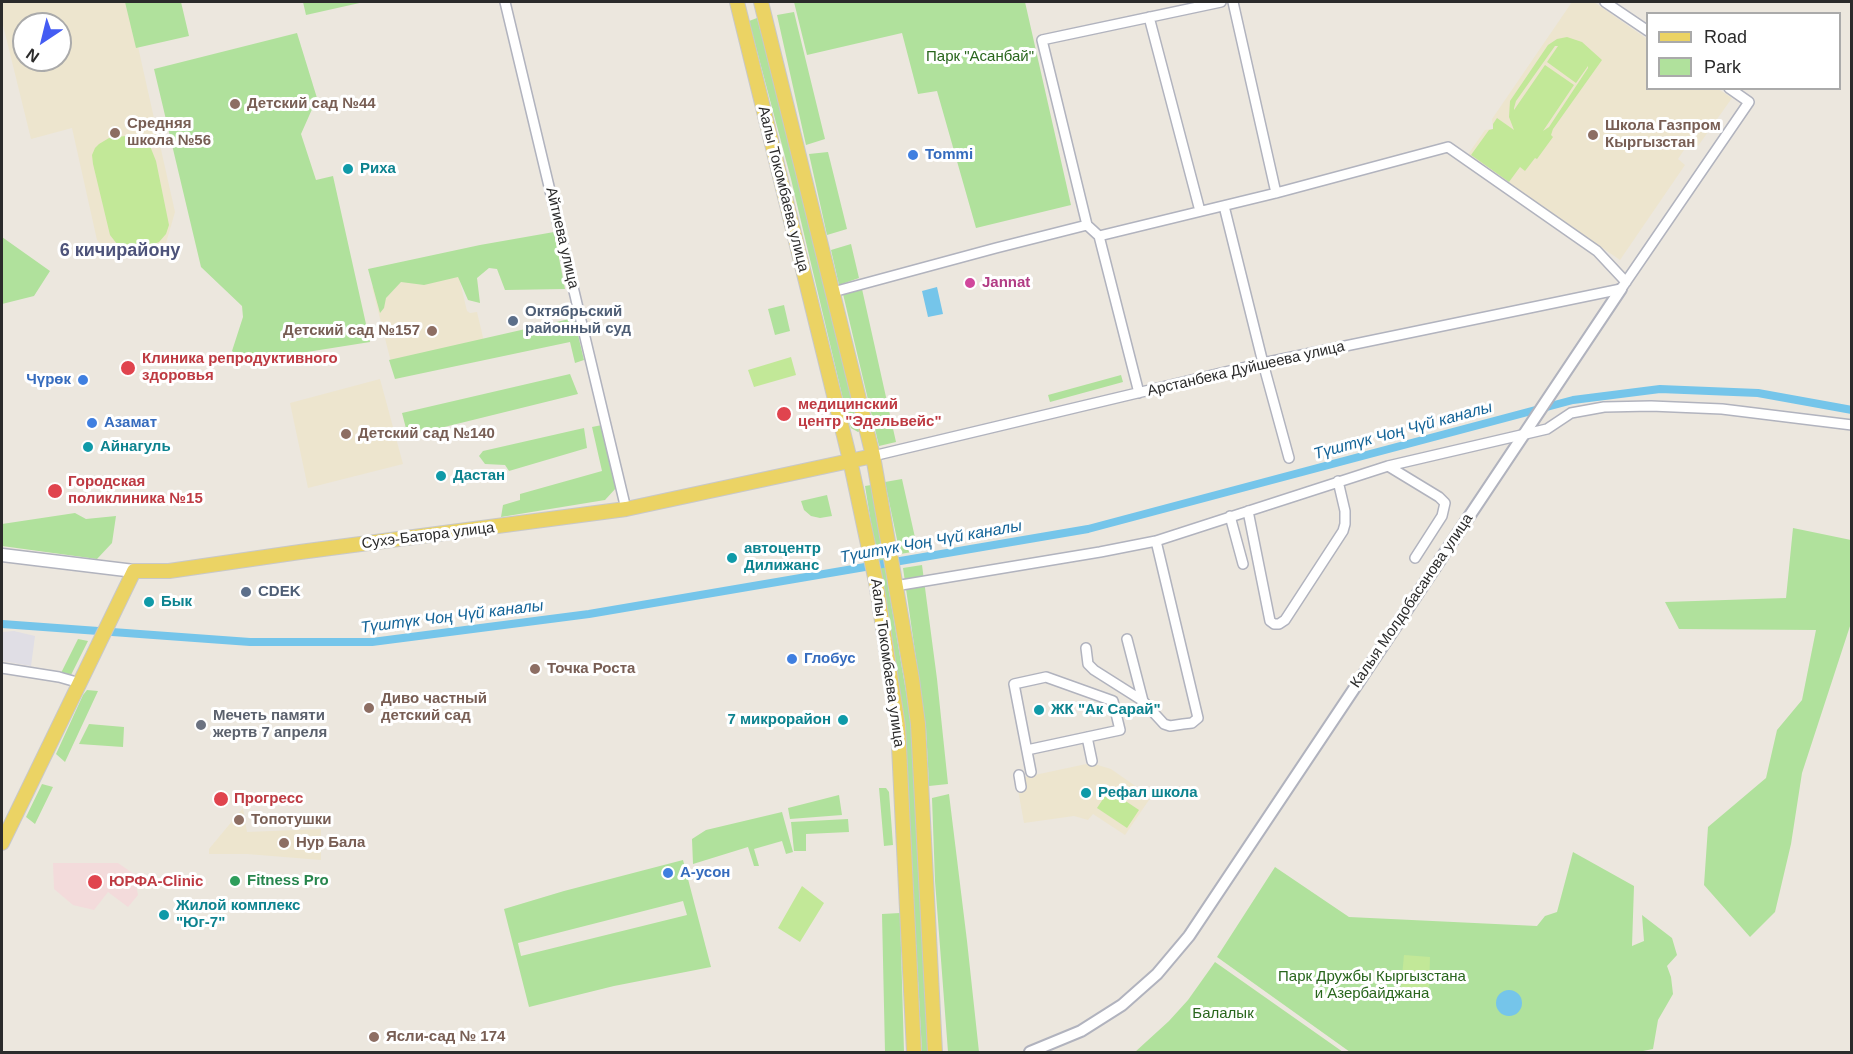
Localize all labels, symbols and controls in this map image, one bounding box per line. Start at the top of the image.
north arrow [12,12,72,72]
legend [1646,12,1841,90]
text: Road [1704,27,1747,47]
text: N [23,45,42,66]
park label: Парк "Асанбай" [926,48,1034,66]
text: Park [1704,57,1741,77]
place label: Детский сад №44 [247,95,376,113]
marker: Детский сад №44 [228,97,242,111]
street label: Аалы Токомбаева улица [754,104,812,274]
place label: Средняя школа №56 [127,115,211,150]
place label: Школа Газпром Кыргызстан [1605,117,1721,152]
marker: Средняя школа №56 [108,126,122,140]
marker: Школа Газпром Кыргызстан [1586,128,1600,142]
place label: Tommi [925,146,973,164]
marker: Tommi [906,148,920,162]
place label: Риха [360,160,396,178]
marker: Риха [341,162,355,176]
street label: Айтиева улица [542,186,582,290]
district label: 6 кичирайону [60,240,180,262]
place label: Jannat [982,274,1030,292]
marker: Jannat [963,276,977,290]
place label: Октябрьский районный суд [525,303,631,338]
marker: Октябрьский районный суд [506,314,520,328]
place label: Детский сад №157 [283,322,420,340]
marker: Детский сад №157 [425,324,439,338]
street label: Арстанбека Дуйшеева улица [1146,338,1346,400]
place label: Клиника репродуктивного здоровья [142,350,338,385]
marker: Клиника репродуктивного здоровья [119,359,137,377]
place label: Чүрөк [26,371,71,389]
marker: Чүрөк [76,373,90,387]
place label: медицинский центр "Эдельвейс" [798,396,942,431]
water label: Түштүк Чоң Чүй каналы [1312,398,1494,464]
marker: медицинский центр "Эдельвейс" [775,405,793,423]
place label: Азамат [104,414,157,432]
marker: Азамат [85,416,99,430]
place label: Детский сад №140 [358,425,495,443]
marker: Детский сад №140 [339,427,353,441]
place label: Айнагуль [100,438,171,456]
marker: Айнагуль [81,440,95,454]
place label: Дастан [453,467,505,485]
marker: Дастан [434,469,448,483]
place label: Городская поликлиника №15 [68,473,203,508]
marker: Городская поликлиника №15 [46,482,64,500]
street label: Калыя Молдобасанова улица [1347,511,1477,691]
water label: Түштүк Чоң Чүй каналы [839,517,1023,567]
street label: Сухэ-Батора улица [361,519,495,553]
place label: автоцентр Дилижанс [744,540,821,575]
marker: автоцентр Дилижанс [725,551,739,565]
street label: Аалы Токомбаева улица [866,577,908,749]
place label: CDEK [258,583,301,601]
marker: CDEK [239,585,253,599]
place label: Бык [161,593,192,611]
marker: Бык [142,595,156,609]
water label: Түштүк Чоң Чүй каналы [359,596,545,638]
place label: Глобус [804,650,856,668]
marker: Глобус [785,652,799,666]
place label: Точка Роста [547,660,635,678]
marker: Точка Роста [528,662,542,676]
place label: Диво частный детский сад [381,690,487,725]
marker: Диво частный детский сад [362,701,376,715]
place label: ЖК "Ак Сарай" [1051,701,1161,719]
marker: ЖК "Ак Сарай" [1032,703,1046,717]
place label: Мечеть памяти жертв 7 апреля [213,707,327,742]
place label: 7 микрорайон [727,711,831,729]
marker: 7 микрорайон [836,713,850,727]
marker: Мечеть памяти жертв 7 апреля [194,718,208,732]
place label: Рефал школа [1098,784,1198,802]
marker: Рефал школа [1079,786,1093,800]
marker: Прогресс [212,790,230,808]
place label: Прогресс [234,790,303,808]
place label: Топотушки [251,811,332,829]
marker: Топотушки [232,813,246,827]
place label: Нур Бала [296,834,365,852]
marker: Нур Бала [277,836,291,850]
place label: А-усон [680,864,730,882]
marker: А-усон [661,866,675,880]
place label: Fitness Pro [247,872,329,890]
marker: ЮРФА-Clinic [86,873,104,891]
place label: ЮРФА-Clinic [109,873,203,891]
marker: Fitness Pro [228,874,242,888]
place label: Жилой комплекс "Юг-7" [176,897,300,932]
marker: Жилой комплекс "Юг-7" [157,908,171,922]
park label: Парк Дружбы Кыргызстана и Азербайджана [1278,968,1466,1003]
park label: Балалык [1192,1005,1254,1023]
place label: Ясли-сад № 174 [386,1028,505,1046]
marker: Ясли-сад № 174 [367,1030,381,1044]

